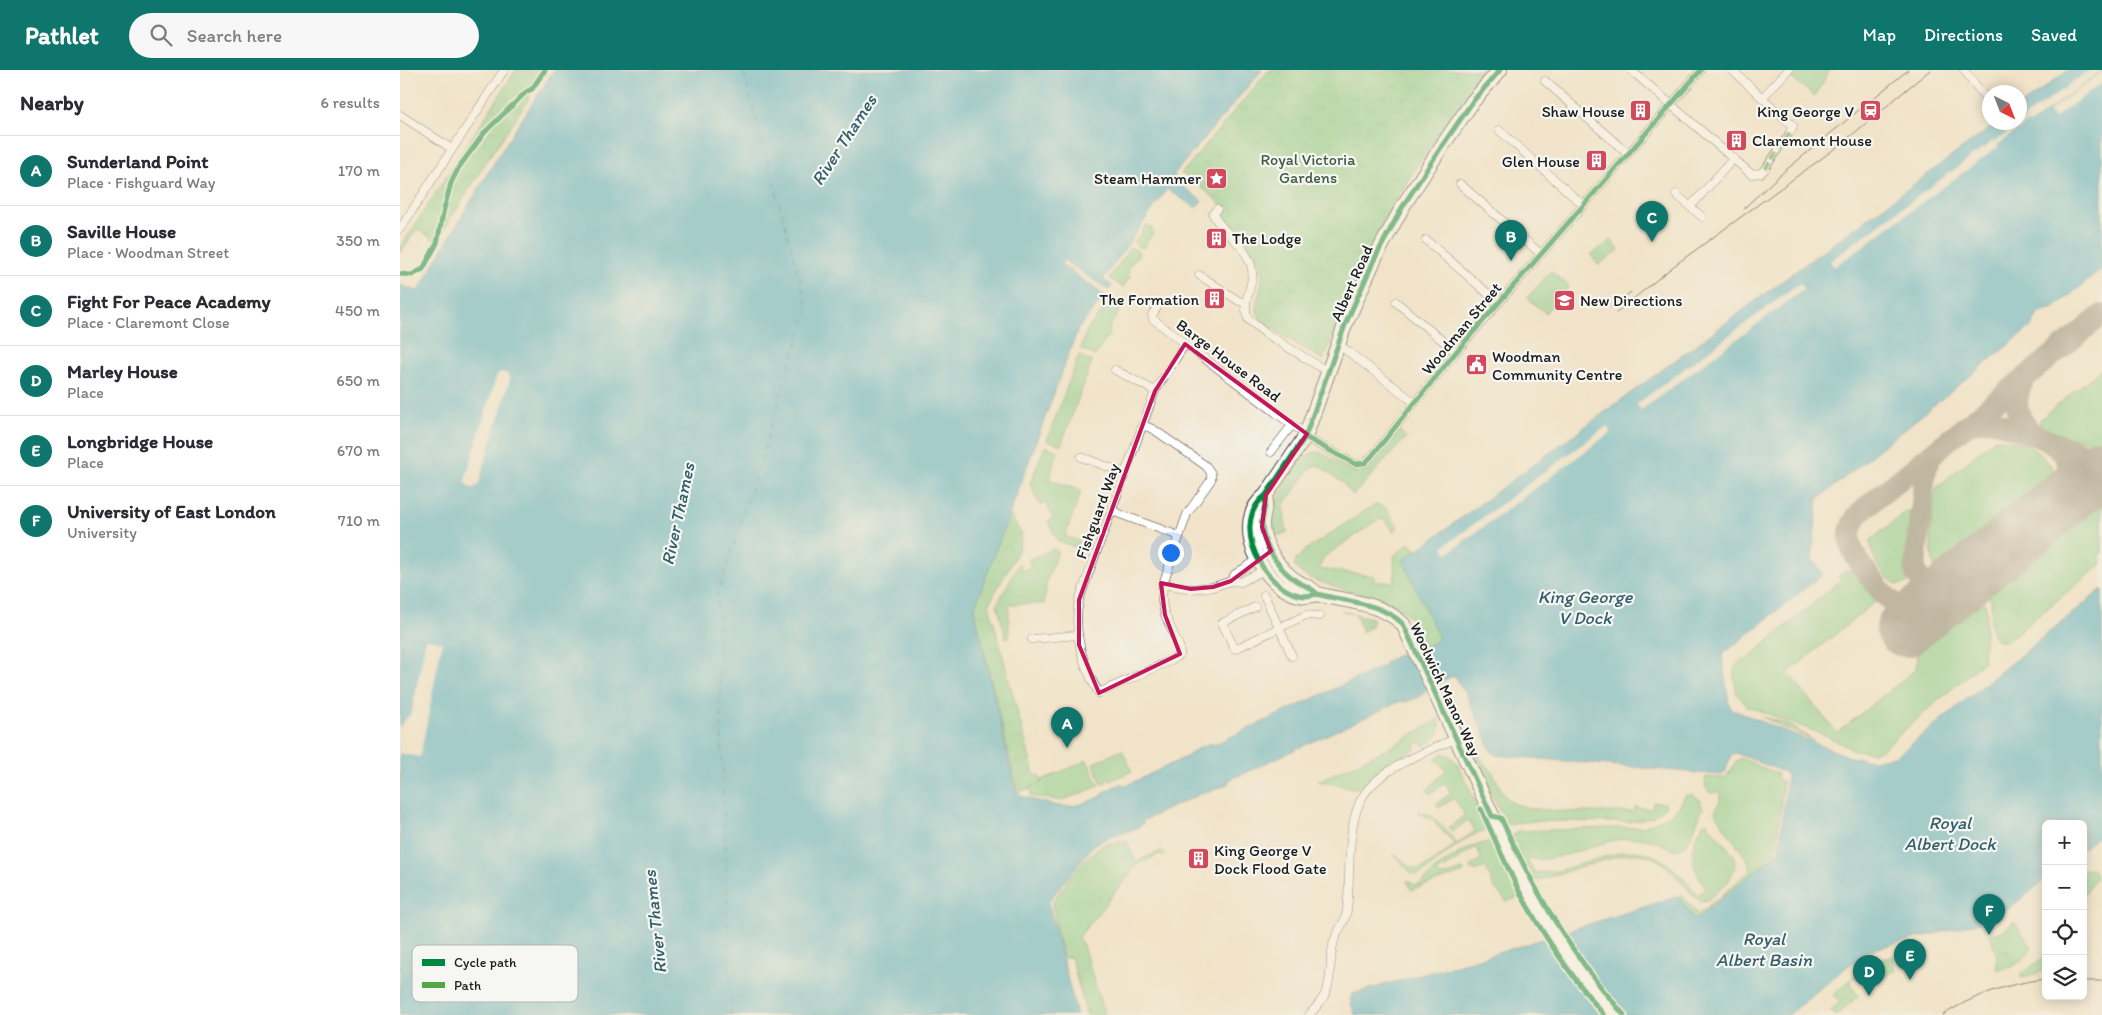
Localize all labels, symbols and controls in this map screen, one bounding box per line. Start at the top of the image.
search box [129,13,479,58]
text: Pathlet [25,21,99,50]
icon: search [147,21,175,49]
text: Search here [187,24,282,47]
text: Map [1863,24,1896,46]
text: Directions [1924,24,2003,46]
text: Saved [2031,24,2077,46]
north arrow [1982,85,2027,130]
text: Nearby [20,90,84,115]
water label: River Thames [806,90,882,190]
text: 6 results [320,93,380,112]
building icon: Shaw House [1629,99,1653,123]
station icon: King George V [1858,99,1882,123]
place label: Shaw House [1542,102,1625,121]
place label: King George V [1757,102,1855,121]
building icon: Claremont House [1724,128,1748,152]
place label: Claremont House [1752,131,1872,150]
building icon: Glen House [1584,149,1608,173]
text: Sunderland Point [67,150,208,173]
park label: Royal Victoria Gardens [1261,150,1356,187]
place label: Glen House [1502,152,1580,171]
text: A [31,161,41,180]
text: 170 m [338,161,380,180]
place icon: Steam Hammer [1205,166,1229,190]
place label: Steam Hammer [1094,169,1201,188]
text: Place · Fishguard Way [67,173,215,192]
pin: C [1636,201,1668,242]
text: Saville House [67,220,176,243]
pin: B [1495,220,1527,261]
building icon: The Lodge [1204,226,1228,250]
place label: The Lodge [1232,229,1302,248]
text: B [31,231,41,250]
text: 350 m [336,231,380,250]
street label: Albert Road [1326,242,1377,324]
text: Place · Woodman Street [67,243,229,262]
street label: Woodman Street [1417,278,1505,378]
building icon: The Formation [1203,287,1227,311]
school or university icon: New Directions [1552,288,1576,312]
text: Fight For Peace Academy [67,290,271,313]
place label: The Formation [1099,290,1199,309]
place label: New Directions [1580,291,1682,310]
text: C [31,301,41,320]
text: 450 m [335,301,380,320]
text: Place · Claremont Close [67,313,230,332]
street label: Barge House Road [1173,315,1285,406]
place label: Woodman Community Centre [1492,347,1622,384]
public building icon: Woodman Community Centre [1464,353,1488,377]
text: Marley House [67,360,178,383]
text: D [31,371,41,390]
text: 650 m [336,371,380,390]
text: Place [67,383,104,402]
text: Longbridge House [67,430,213,453]
text: E [32,441,40,460]
text: 670 m [337,441,380,460]
text: Place [67,453,104,472]
water label: River Thames [656,460,700,567]
street label: Fishguard Way [1071,460,1124,562]
text: University of East London [67,500,276,523]
text: F [32,511,40,530]
text: 710 m [338,511,380,530]
text: University [67,523,137,542]
your location [1158,540,1184,566]
water label: King George V Dock [1538,586,1634,629]
street label: Woolwich Manor Way [1406,619,1485,760]
pin: A [1051,707,1083,748]
water label: Royal Albert Dock [1904,812,1997,855]
map controls [2042,820,2087,1000]
button: + [2042,820,2087,865]
place label: King George V Dock Flood Gate [1214,841,1327,878]
building icon: King George V Dock Flood Gate [1186,847,1210,871]
button: − [2042,865,2087,910]
water label: River Thames [639,868,671,975]
pin: F [1973,894,2005,935]
button: locate [2042,910,2087,955]
water label: Royal Albert Basin [1716,928,1813,971]
pin: E [1894,939,1926,980]
legend [412,945,578,1002]
text: Cycle path [454,954,517,971]
pin: D [1853,955,1885,996]
button: layers [2042,955,2087,1000]
text: Path [454,977,481,994]

